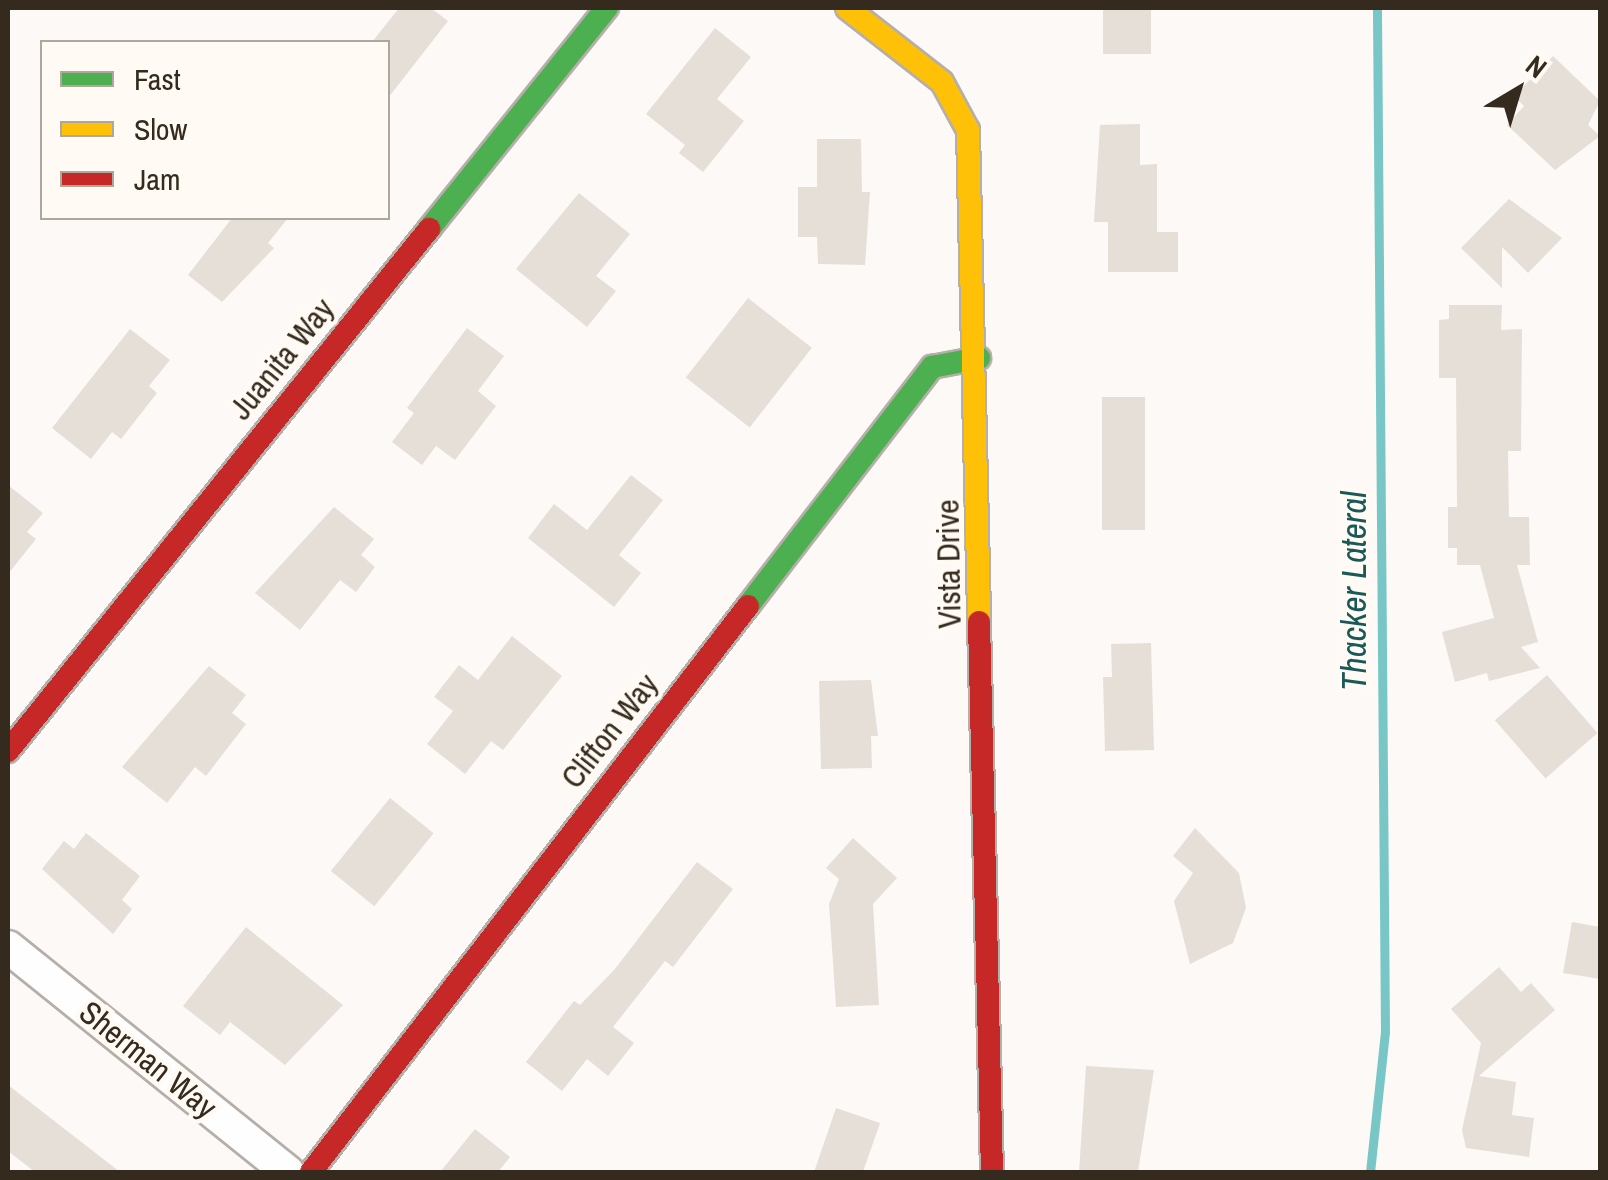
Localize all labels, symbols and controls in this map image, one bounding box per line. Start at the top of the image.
legend [40,40,390,220]
north arrow [1468,40,1568,140]
text: N [1518,46,1555,86]
text: Fast [134,59,181,99]
text: Slow [134,109,187,149]
text: Jam [134,159,180,199]
street label: Juanita Way [221,291,343,427]
water label: Thacker Lateral [1333,491,1375,691]
street label: Vista Drive [929,499,969,629]
street label: Clifton Way [553,666,667,796]
street label: Sherman Way [72,993,224,1127]

